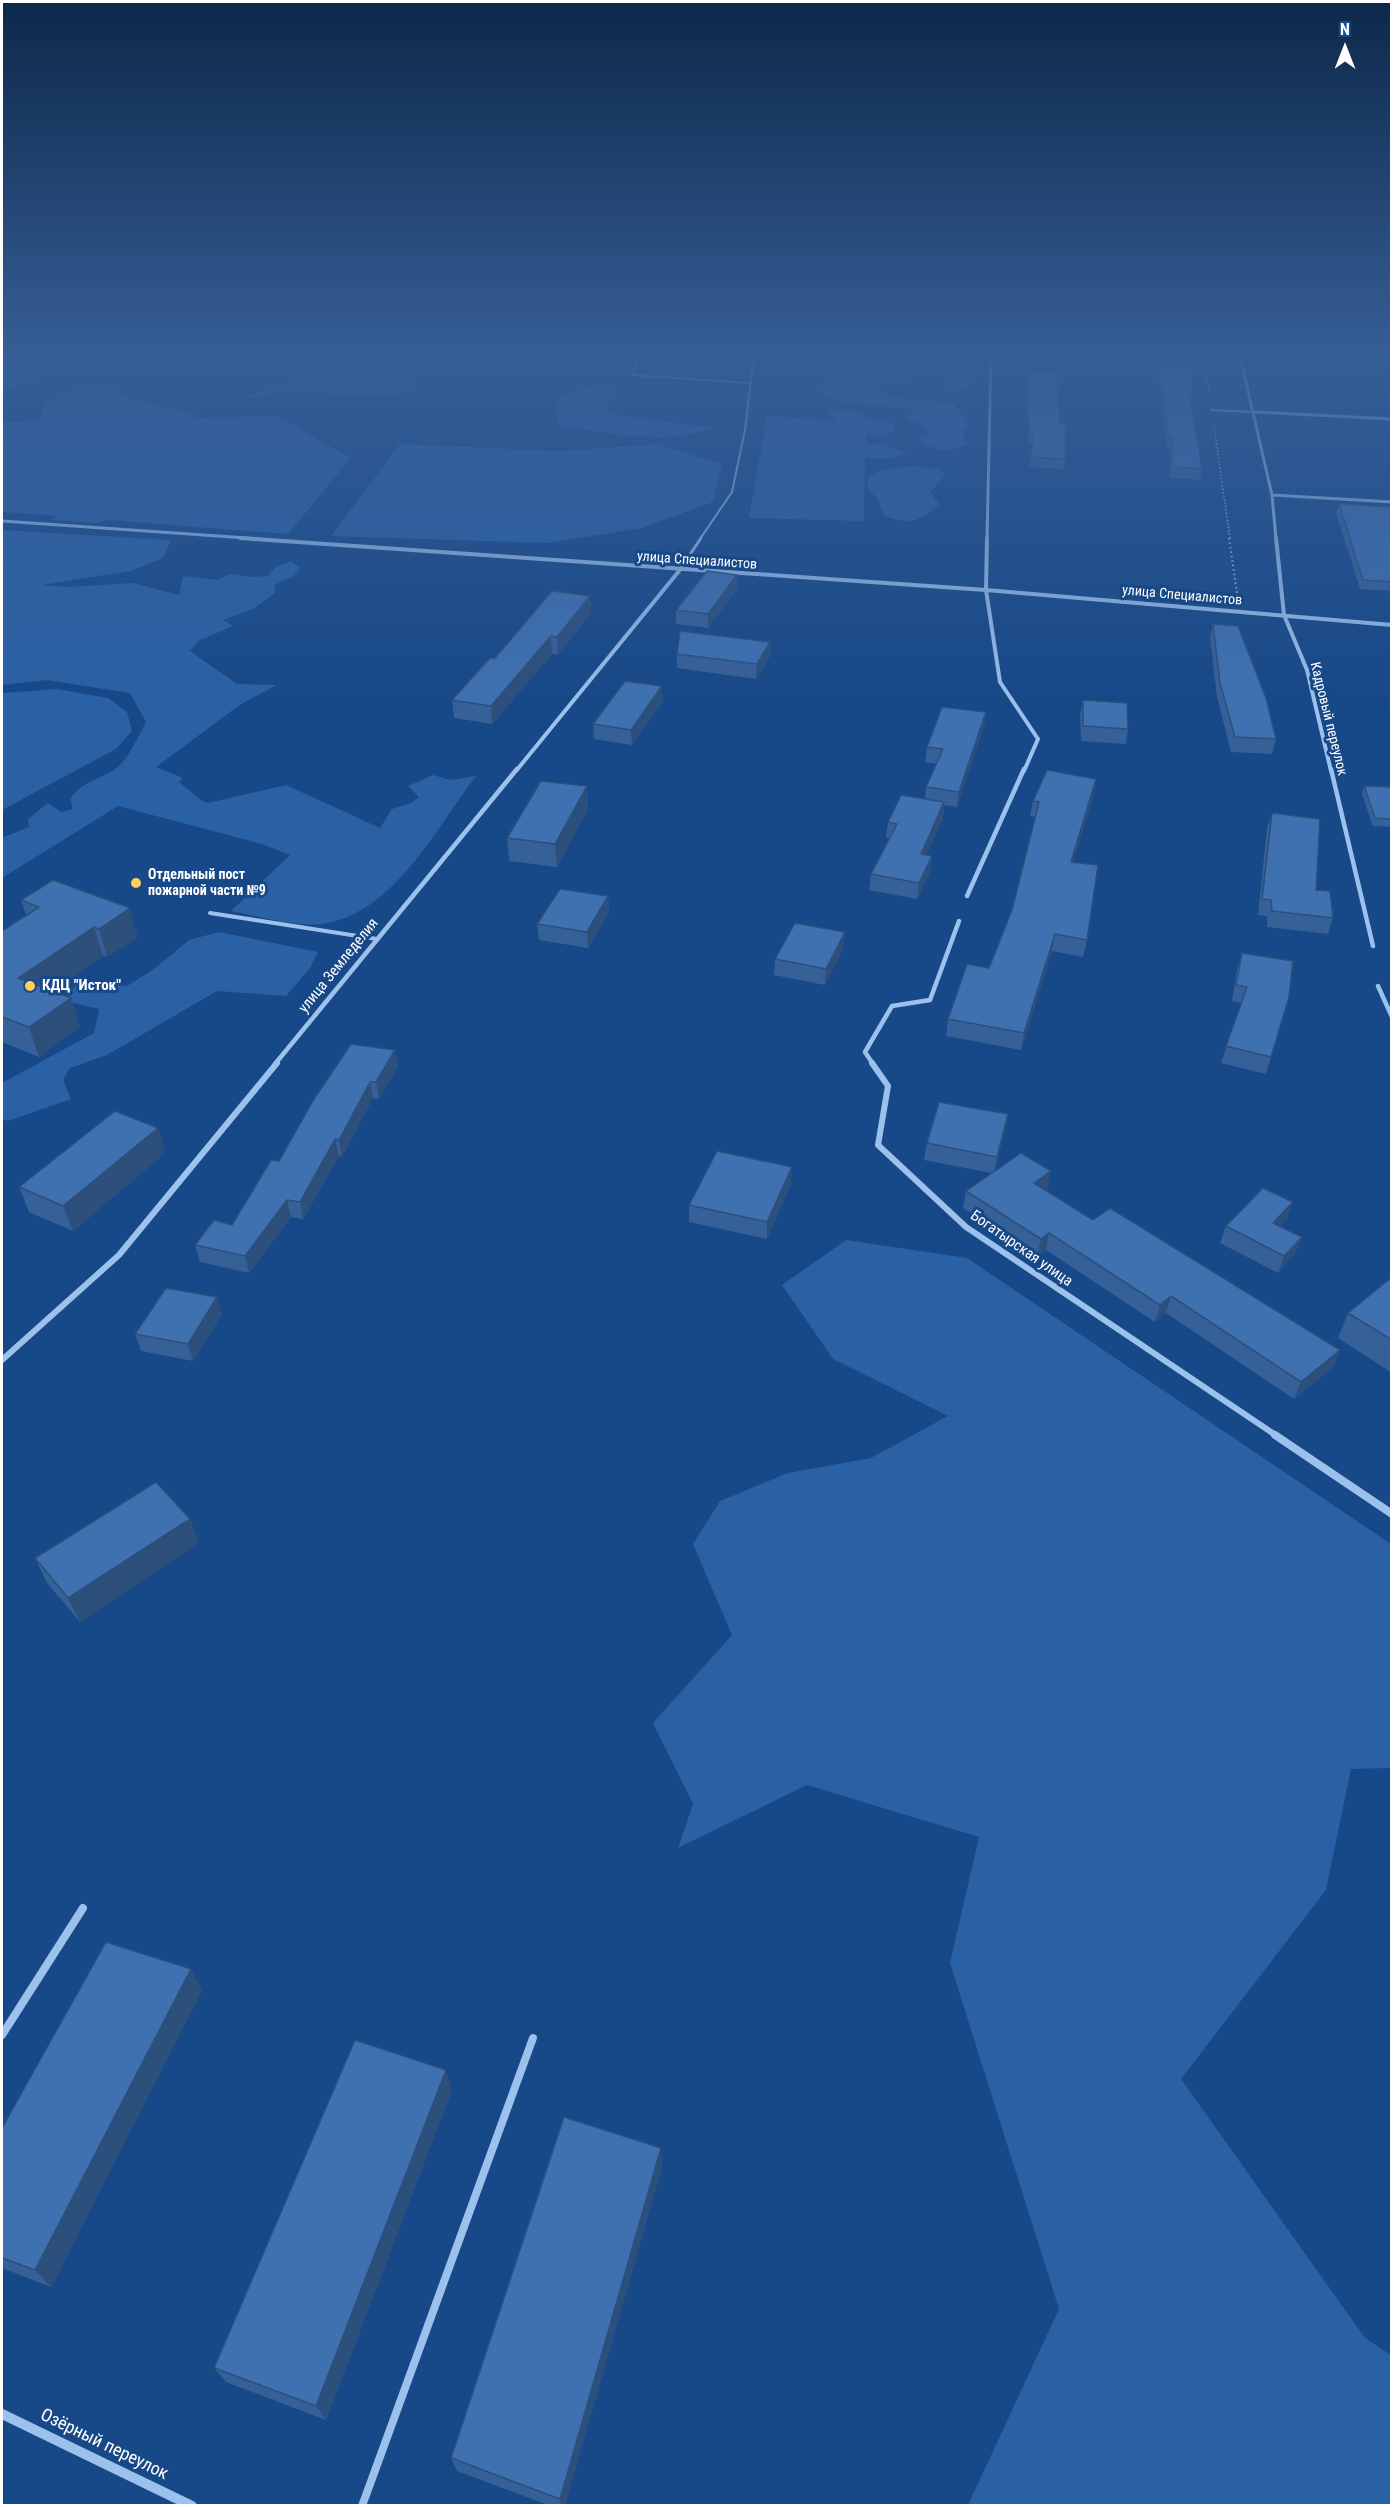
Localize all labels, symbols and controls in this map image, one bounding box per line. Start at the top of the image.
north arrow [1315,18,1375,78]
text: N [1340,20,1350,39]
street label: улица Специалистов [636,548,758,574]
street label: улица Специалистов [1121,582,1243,610]
street label: Кадровый переулок [1306,660,1350,778]
place label: Отдельный пост пожарной части №9 [148,867,266,900]
marker: Отдельный пост пожарной части №9 [129,876,143,890]
street label: улица Земледелия [295,915,383,1017]
place label: КДЦ "Исток" [42,977,121,995]
marker: КДЦ "Исток" [23,979,37,993]
street label: Богатырская улица [966,1207,1076,1291]
street label: Озёрный переулок [36,2405,172,2485]

